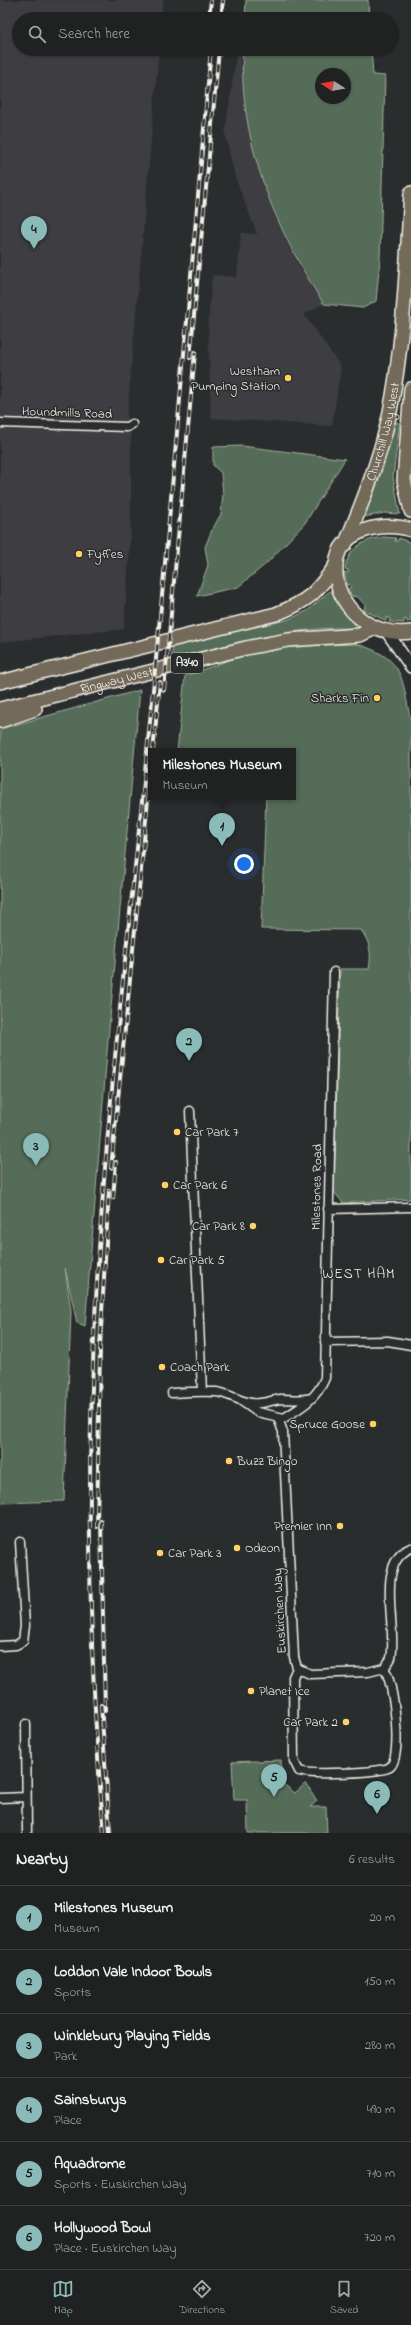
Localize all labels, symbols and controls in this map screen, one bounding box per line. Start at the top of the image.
search box [12,12,399,56]
icon: search [26,23,48,45]
text: Search here [58,23,130,45]
north arrow [315,68,351,104]
pin: 4 [21,216,47,249]
place label: Westham Pumping Station [191,362,280,397]
marker: Westham Pumping Station [283,373,293,383]
street label: Churchill Way West [361,380,405,483]
street label: Houndmills Road [22,402,113,424]
place label: Fyffes [86,545,124,565]
marker: Fyffes [74,549,84,559]
road number: A340 [171,653,203,673]
street label: Ringway West [78,662,156,698]
place label: Sharks Fin [311,689,369,708]
marker: Sharks Fin [372,693,382,703]
popup [148,748,296,800]
text: Milestones Museum [162,754,282,776]
text: Museum [162,776,208,795]
pin: 1 [209,813,235,846]
your location [234,854,254,874]
pin: 2 [176,1028,202,1061]
place label: Car Park 7 [185,1123,239,1142]
marker: Car Park 7 [172,1127,182,1137]
pin: 3 [23,1133,49,1166]
street label: Milestones Road [307,1143,327,1230]
place label: Car Park 6 [173,1176,227,1195]
marker: Car Park 6 [160,1180,170,1190]
place label: Car Park 8 [192,1217,245,1236]
marker: Car Park 8 [248,1221,258,1231]
place label: Car Park 5 [169,1251,225,1270]
marker: Car Park 5 [156,1255,166,1265]
district label: WEST HAM [322,1264,396,1285]
place label: Coach Park [170,1358,230,1377]
marker: Coach Park [157,1362,167,1372]
place label: Spruce Goose [289,1415,365,1434]
marker: Spruce Goose [368,1419,378,1429]
place label: Buzz Bingo [236,1452,298,1472]
marker: Buzz Bingo [224,1456,234,1466]
place label: Premier Inn [274,1517,332,1536]
marker: Premier Inn [335,1521,345,1531]
place label: Odeon [245,1539,280,1558]
marker: Odeon [232,1543,242,1553]
place label: Car Park 3 [168,1544,222,1563]
marker: Car Park 3 [155,1548,165,1558]
street label: Euskirchen Way [268,1568,293,1654]
place label: Planet Ice [259,1682,310,1701]
marker: Planet Ice [246,1686,256,1696]
place label: Car Park 2 [283,1713,339,1732]
marker: Car Park 2 [341,1717,351,1727]
pin: 5 [261,1764,287,1797]
pin: 6 [364,1781,390,1814]
text: Nearby [16,1847,68,1872]
text: 6 results [349,1850,395,1869]
text: Milestones Museum [54,1897,173,1919]
text: 1 [27,1908,31,1927]
text: 20 m [370,1908,395,1927]
text: Museum [54,1919,99,1938]
text: Loddon Vale Indoor Bowls [54,1961,212,1983]
text: 2 [26,1972,32,1991]
text: 150 m [364,1972,395,1991]
text: Sports [54,1983,91,2002]
text: Winklebury Playing Fields [54,2025,211,2047]
text: 3 [26,2036,32,2055]
text: 280 m [365,2036,395,2055]
text: Park [54,2047,78,2066]
text: Sainsburys [54,2089,127,2111]
text: 4 [26,2100,32,2119]
text: 490 m [367,2100,395,2119]
text: Place [54,2111,82,2130]
text: Aquadrome [54,2153,125,2175]
text: 5 [25,2164,33,2183]
text: 710 m [367,2164,395,2183]
text: Sports · Euskirchen Way [54,2175,186,2194]
text: Hollywood Bowl [54,2217,151,2239]
text: 6 [26,2228,32,2247]
text: 720 m [364,2228,395,2247]
text: Place · Euskirchen Way [54,2239,177,2258]
tab: Map [52,2278,74,2318]
tab: Directions [179,2278,225,2318]
tab: Saved [330,2278,359,2318]

